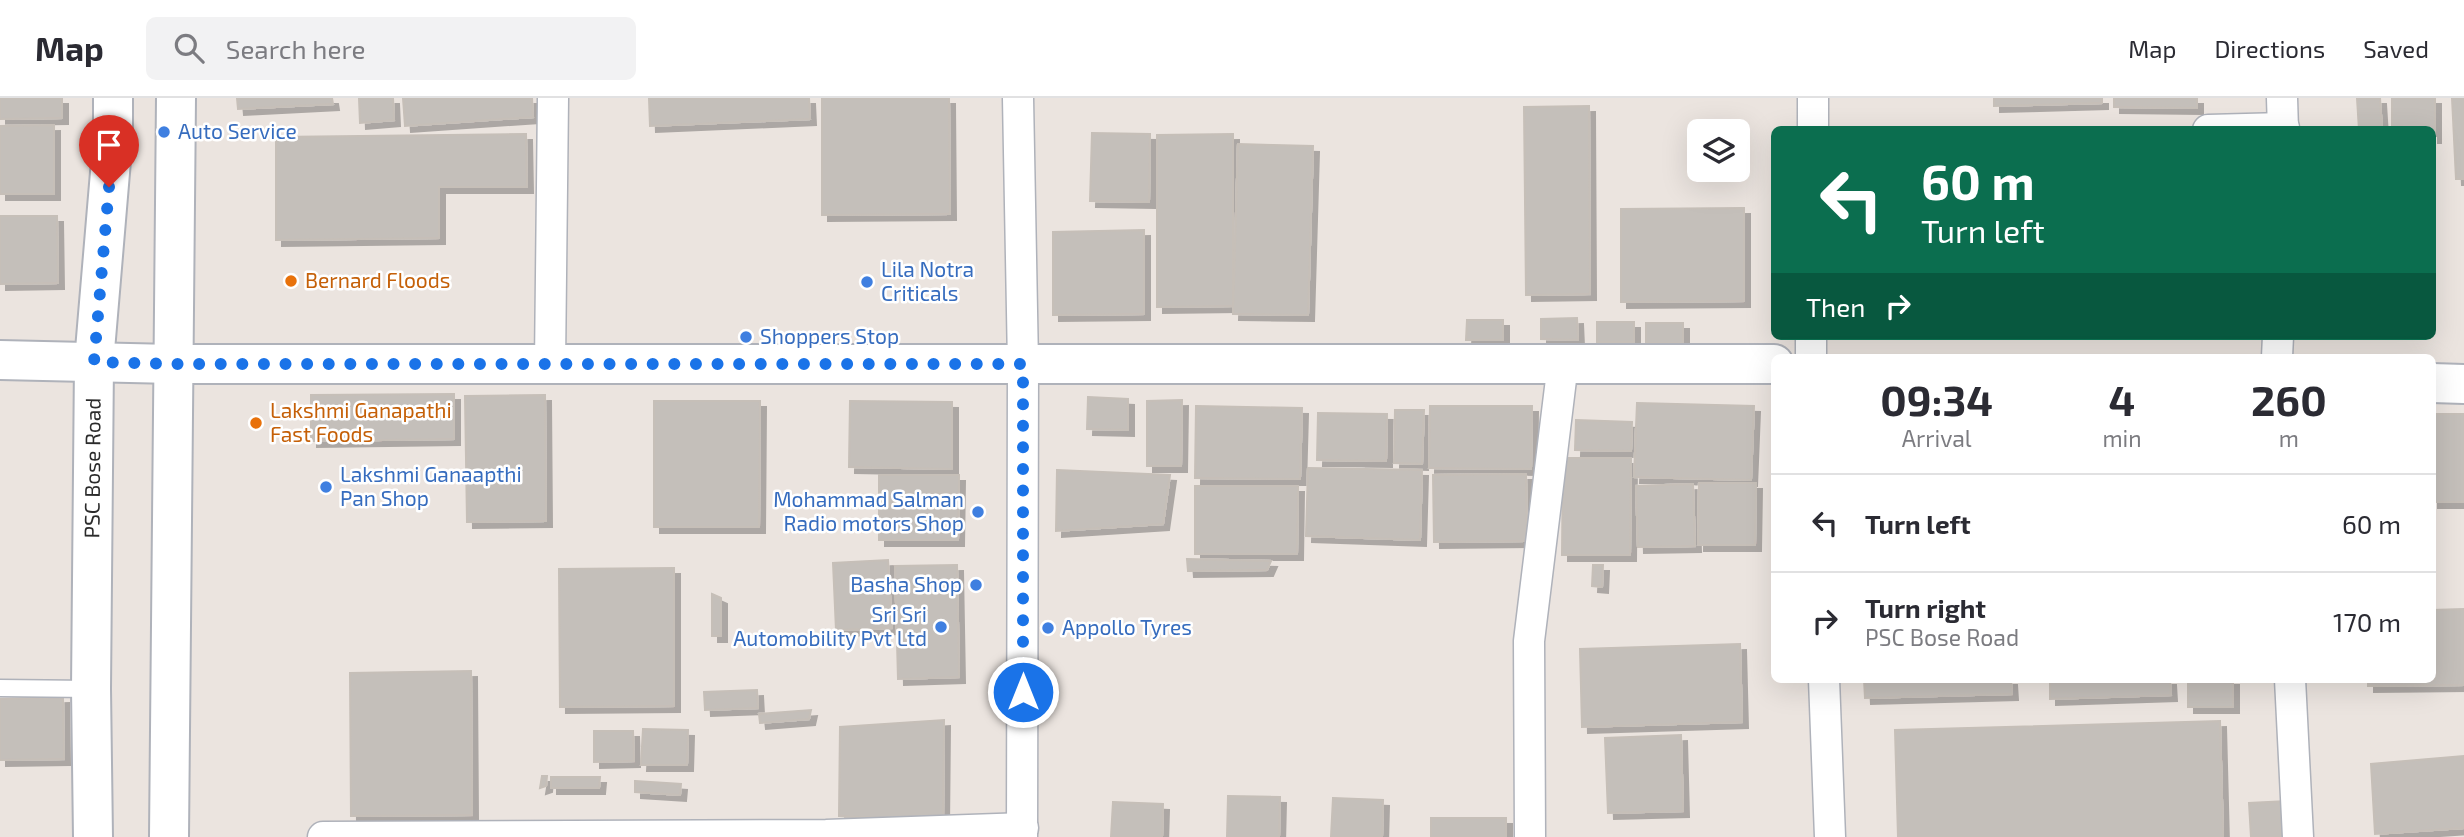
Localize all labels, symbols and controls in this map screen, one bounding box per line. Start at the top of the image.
search box [146,17,636,80]
text: Map [35,28,104,68]
icon: search [170,29,208,67]
text: Search here [226,33,365,64]
text: Map [2128,34,2176,63]
text: Directions [2214,34,2325,63]
text: Saved [2363,34,2429,63]
pin [79,115,139,187]
place label: Auto Service [178,118,297,143]
map controls [1687,119,1750,182]
button: layers [1687,119,1750,182]
marker: Auto Service [156,124,172,140]
icon: arrive [90,126,128,164]
text: 60 m [1921,151,2035,210]
icon: left [1806,154,1897,245]
text: Turn left [1921,211,2045,249]
place label: Lila Notra Criticals [881,256,974,305]
place label: Bernard Floods [305,267,451,292]
marker: Bernard Floods [283,273,299,289]
marker: Lila Notra Criticals [859,274,875,290]
icon: right [1879,287,1917,325]
text: Then [1806,291,1865,322]
place label: Shoppers Stop [760,323,899,348]
marker: Shoppers Stop [738,329,754,345]
text: 09:34 [1880,374,1993,424]
text: 4 [2109,374,2135,424]
text: 260 [2251,374,2327,424]
street label: PSC Bose Road [78,397,105,539]
place label: Lakshmi Ganapathi Fast Foods [270,397,452,446]
marker: Lakshmi Ganapathi Fast Foods [248,415,264,431]
text: Arrival [1902,424,1972,452]
text: min [2102,424,2142,452]
text: m [2279,424,2299,452]
place label: Lakshmi Ganaapthi Pan Shop [340,461,522,510]
marker: Lakshmi Ganaapthi Pan Shop [318,479,334,495]
place label: Mohammad Salman Radio motors Shop [773,486,964,535]
marker: Mohammad Salman Radio motors Shop [970,504,986,520]
icon: left [1806,504,1844,542]
text: Turn left [1865,508,1971,539]
text: 60 m [2342,508,2401,539]
place label: Basha Shop [850,571,962,596]
marker: Basha Shop [968,577,984,593]
text: Turn right [1865,592,1986,623]
place label: Sri Sri Automobility Pvt Ltd [733,601,927,650]
icon: right [1806,602,1844,640]
text: 170 m [2333,606,2401,637]
place label: Appollo Tyres [1062,614,1192,639]
marker: Sri Sri Automobility Pvt Ltd [933,619,949,635]
marker: Appollo Tyres [1040,620,1056,636]
text: PSC Bose Road [1865,623,2019,651]
position arrow [986,655,1060,729]

